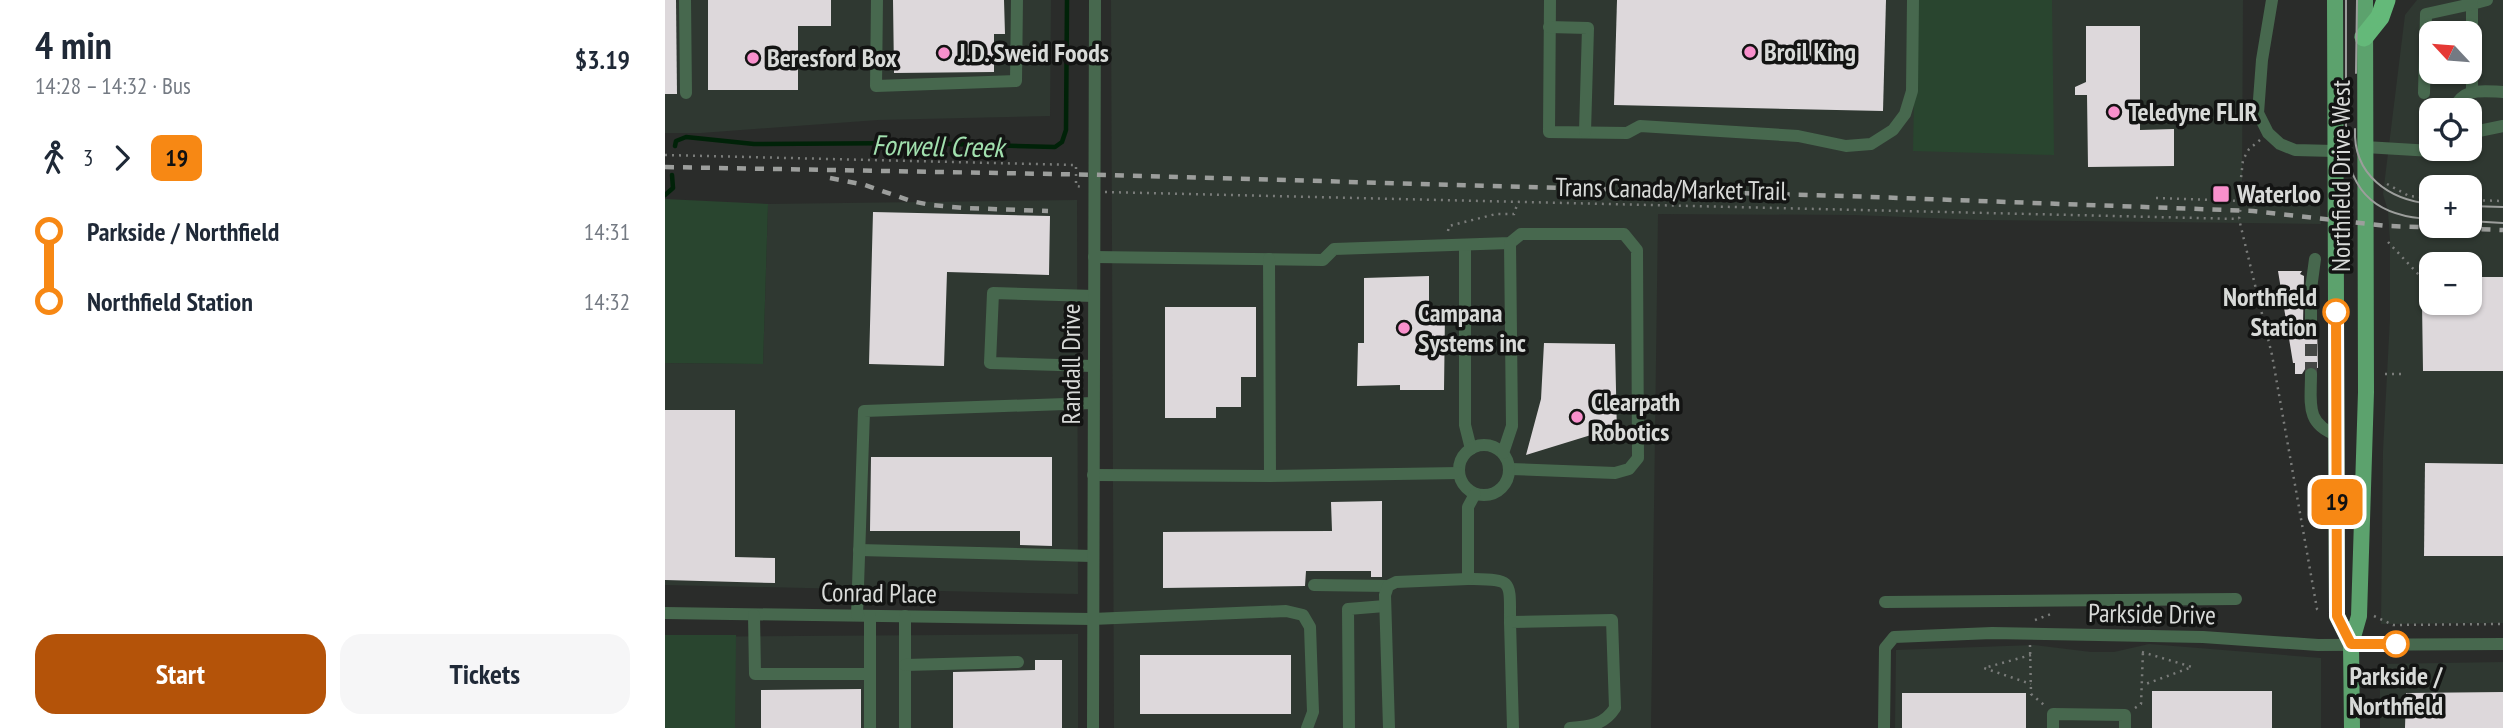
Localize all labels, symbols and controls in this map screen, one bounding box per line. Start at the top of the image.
text: 4 min [35,20,112,69]
north arrow [2419,21,2481,84]
map controls [2419,21,2482,315]
place label: Broil King [1764,35,1856,68]
place label: J.D. Sweid Foods [957,36,1109,69]
place label: Beresford Box [767,41,898,74]
text: $3.19 [575,43,630,76]
marker: Broil King [1742,44,1758,60]
marker: J.D. Sweid Foods [936,45,952,61]
marker: Beresford Box [745,50,761,66]
text: 14:28 – 14:32 · Bus [35,71,191,100]
street label: Northfield Drive West [2324,80,2357,272]
place label: Teledyne FLIR [2128,95,2257,128]
button: locate [2419,98,2482,161]
marker: Teledyne FLIR [2106,104,2122,120]
water label: Forwell Creek [872,126,1007,165]
icon: walk [35,139,73,177]
icon: forward [103,139,141,177]
text: 19 [165,142,188,173]
text: 3 [83,143,93,172]
street label: Trans Canada/Market Trail [1555,170,1787,207]
button: + [2419,175,2482,238]
place label: Waterloo [2236,177,2321,210]
marker: Waterloo [2211,184,2231,204]
text: Parkside / Northfield [87,215,279,248]
text: 14:31 [584,217,630,246]
button: − [2419,252,2482,315]
place label: Northfield Station [2223,280,2317,343]
text: Northfield Station [87,285,253,318]
text: 14:32 [584,287,630,316]
place label: Campana Systems inc [1418,296,1526,359]
marker: Northfield Station [2323,299,2349,325]
street label: Randall Drive [1054,304,1087,424]
marker: Campana Systems inc [1396,320,1412,336]
place label: Clearpath Robotics [1591,385,1680,448]
marker: Clearpath Robotics [1569,409,1585,425]
line badge: 19 [2305,479,2369,525]
text: 19 [2326,486,2348,517]
street label: Conrad Place [821,575,937,610]
street label: Parkside Drive [2088,596,2216,631]
marker: Parkside / Northfield [2383,631,2409,657]
button: Start [35,634,326,714]
button: Tickets [340,634,630,714]
place label: Parkside / Northfield [2349,659,2443,722]

